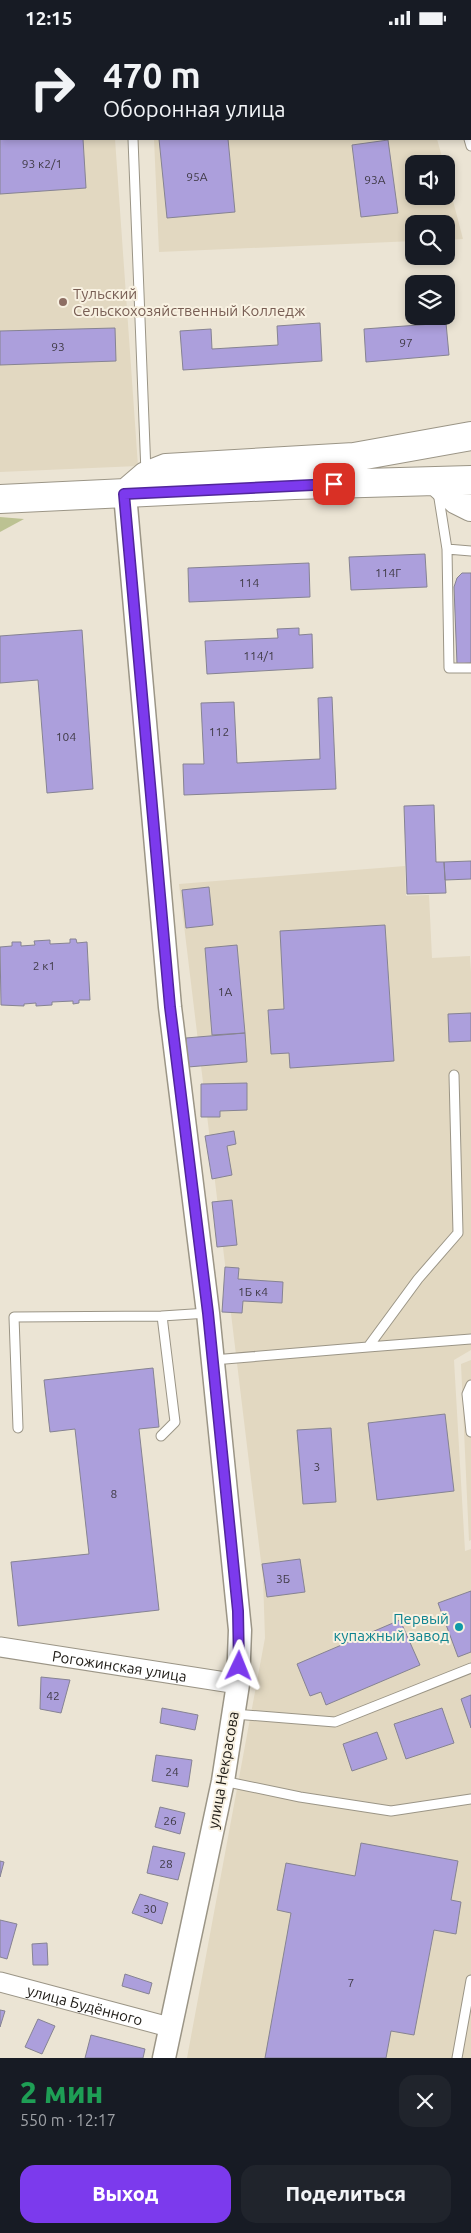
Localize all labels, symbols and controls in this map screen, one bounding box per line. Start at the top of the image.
text: 12:15 [25,7,73,29]
icon: right [20,55,85,120]
text: 470 m [103,55,201,95]
text: Оборонная улица [103,96,286,121]
map controls [405,155,455,325]
button: sound [405,155,455,205]
house number: 93 к2/1 [22,157,62,170]
house number: 95А [186,170,208,183]
house number: 93А [364,173,386,186]
button: search [405,215,455,265]
button: layers [405,275,455,325]
place label: Тульский Сельскохозяйственный Колледж [73,285,305,319]
marker: Тульский Сельскохозяйственный Колледж [57,296,69,308]
house number: 97 [399,336,413,349]
house number: 93 [51,340,65,353]
pin [313,463,355,505]
icon: arrive [320,470,348,498]
house number: 114Г [375,566,401,579]
house number: 114 [239,576,259,589]
house number: 114/1 [243,649,275,662]
house number: 112 [209,725,229,738]
house number: 104 [56,730,76,743]
house number: 2 к1 [33,959,55,972]
house number: 1А [218,985,232,998]
house number: 1Б к4 [238,1285,268,1298]
house number: 3 [314,1460,320,1473]
house number: 8 [111,1487,118,1500]
house number: 3Б [276,1572,290,1585]
place label: Первый купажный завод [334,1610,449,1644]
marker: Первый купажный завод [453,1621,465,1633]
position arrow [212,1639,264,1691]
street label: Рогожинская улица [51,1647,188,1684]
house number: 42 [46,1689,60,1702]
street label: улица Некрасова [204,1710,242,1830]
house number: 24 [165,1765,179,1778]
house number: 26 [163,1814,177,1827]
house number: 28 [159,1857,173,1870]
house number: 30 [143,1902,157,1915]
house number: 7 [348,1976,354,1989]
street label: улица Будённого [25,1981,145,2028]
text: 2 мин [20,2075,103,2109]
button: close [399,2075,451,2127]
text: 550 m · 12:17 [20,2111,116,2129]
button: Выход [20,2165,231,2223]
button: Поделиться [241,2165,451,2223]

